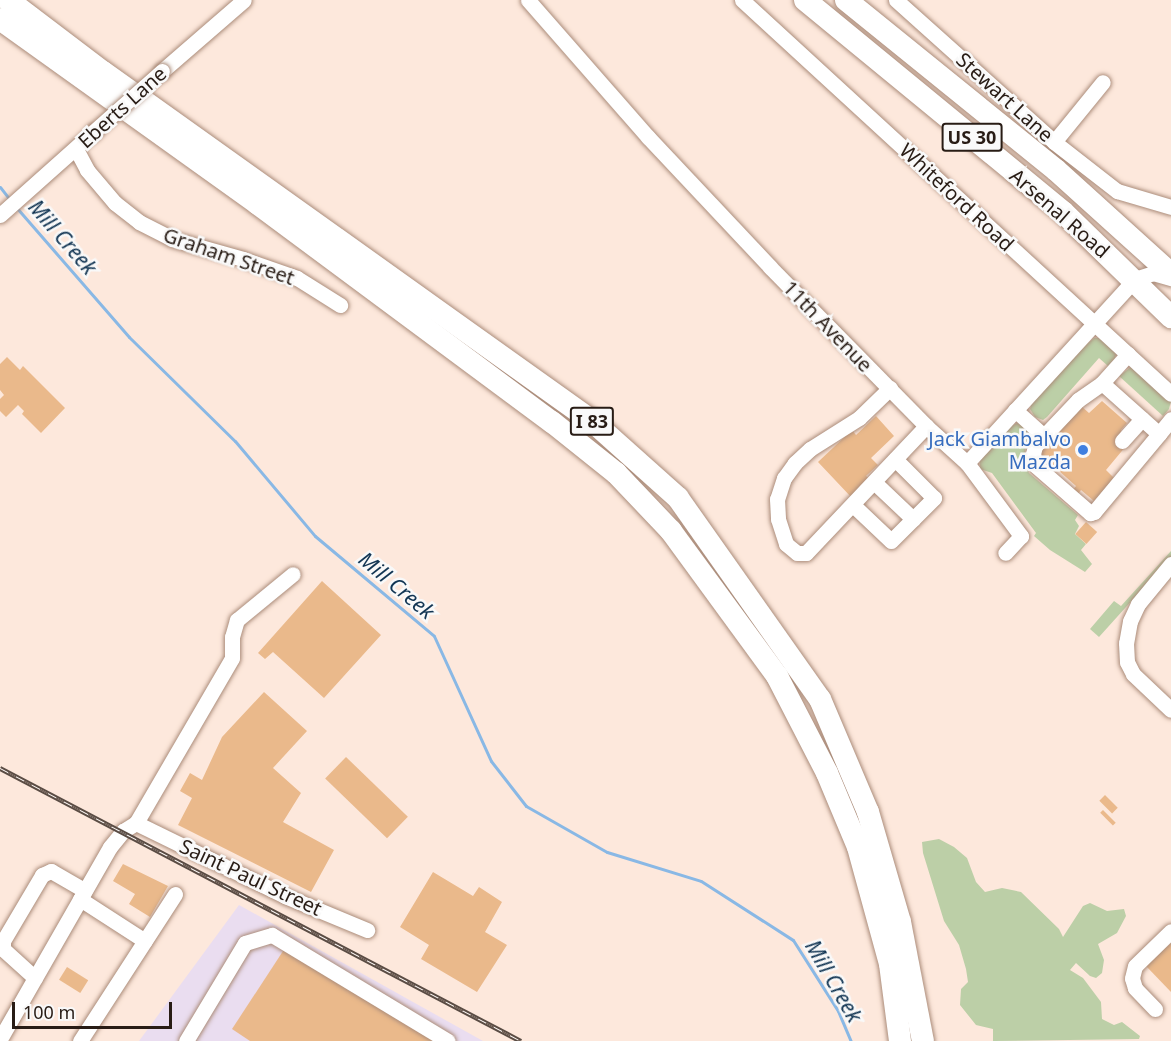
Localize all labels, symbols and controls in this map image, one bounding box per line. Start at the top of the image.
street label: Stewart Lane [952,47,1058,147]
street label: Eberts Lane [73,61,171,153]
road number: US 30 [940,122,1004,152]
street label: Whiteford Road [895,138,1019,256]
street label: Arsenal Road [1005,163,1115,263]
water label: Mill Creek [24,194,102,280]
street label: Graham Street [160,222,298,290]
street label: 11th Avenue [778,275,878,377]
road number: I 83 [570,406,614,436]
place label: Jack Giambalvo Mazda [928,426,1071,473]
marker: Jack Giambalvo Mazda [1076,443,1090,457]
water label: Mill Creek [354,546,440,624]
street label: Saint Paul Street [176,834,326,920]
water label: Mill Creek [800,935,868,1027]
scale bar [15,990,176,1028]
text: 100 m [23,1000,75,1024]

